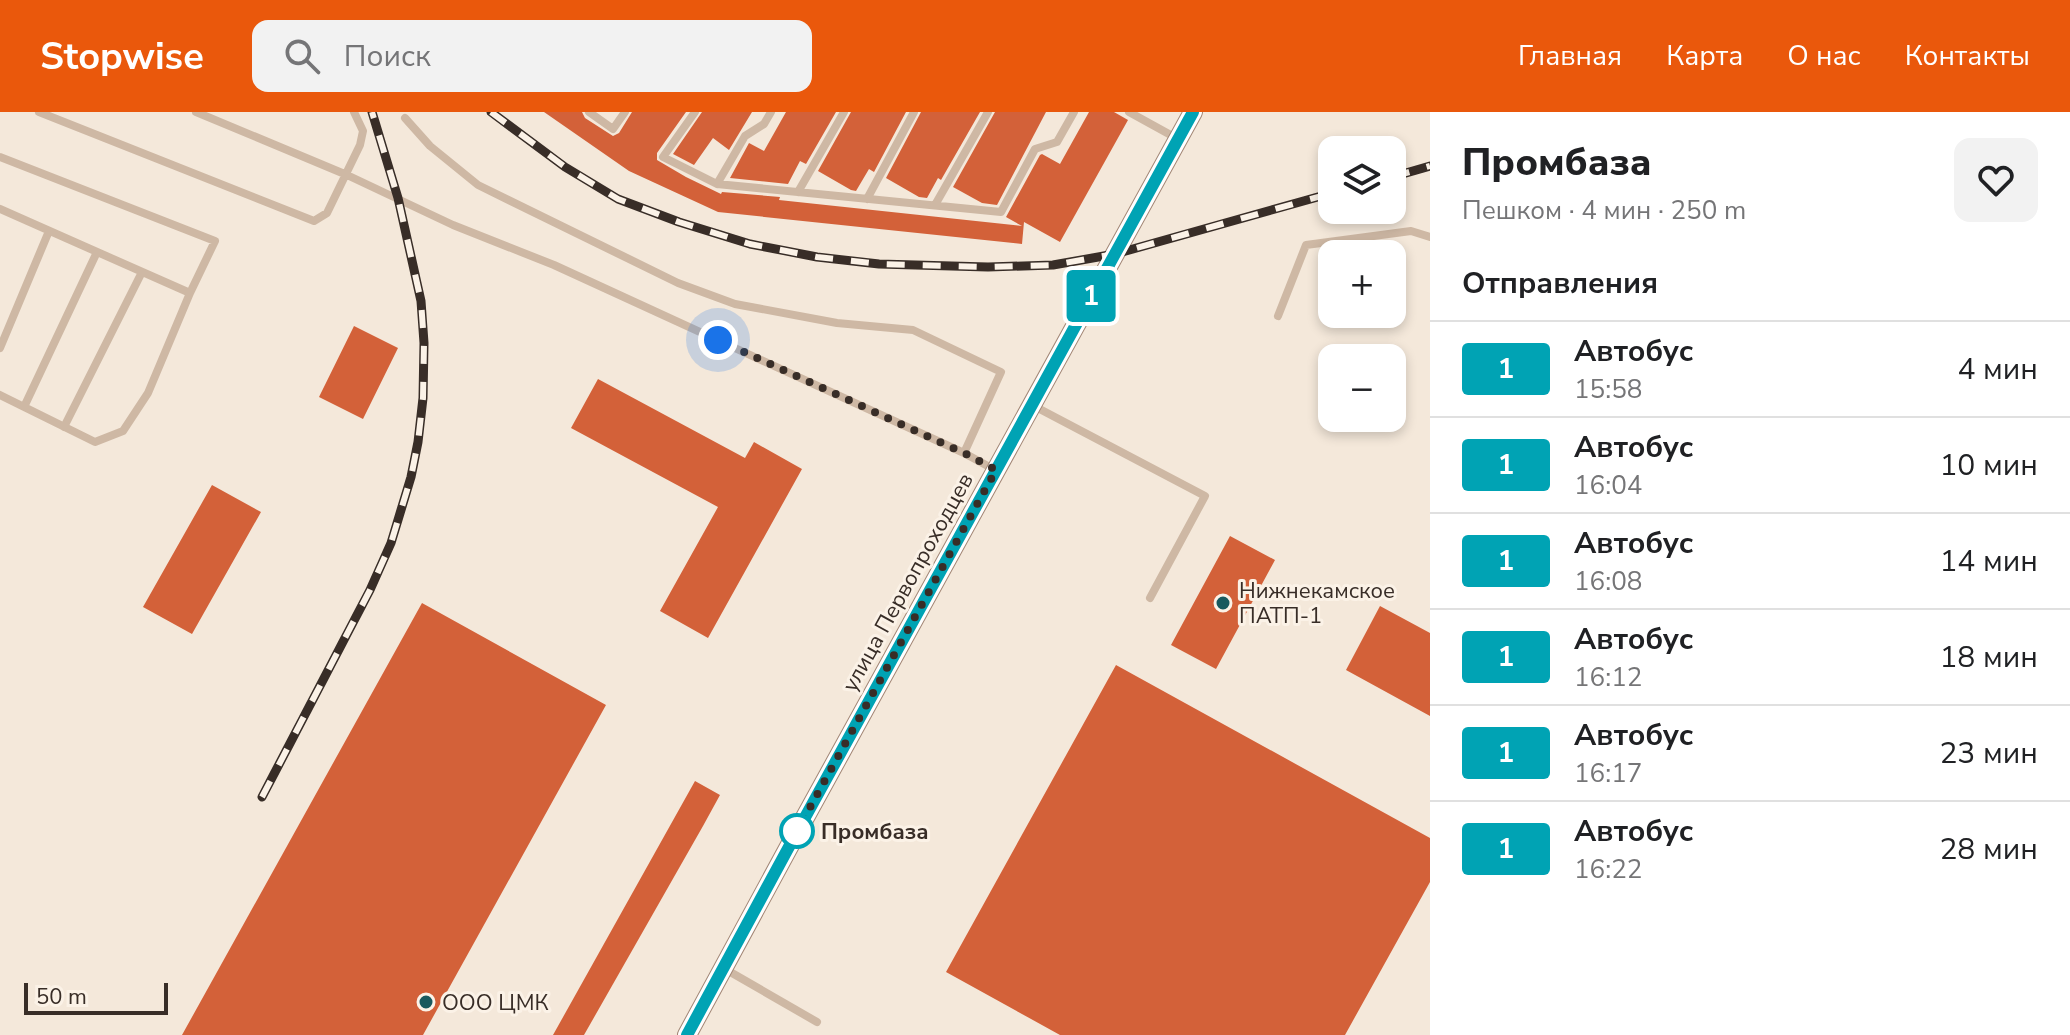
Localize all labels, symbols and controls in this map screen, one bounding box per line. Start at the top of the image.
search box [252,20,812,92]
text: Stopwise [40,31,204,82]
icon: search [280,34,324,78]
text: Поиск [344,36,431,77]
text: Главная [1518,37,1622,75]
text: Карта [1666,37,1743,75]
text: О нас [1787,37,1861,75]
text: Контакты [1905,37,2030,75]
map controls [1318,136,1406,432]
button: layers [1318,136,1406,224]
text: Промбаза [1462,137,1651,188]
button: heart [1954,138,2038,222]
text: Пешком · 4 мин · 250 m [1462,193,1746,228]
button: + [1318,240,1406,328]
text: Отправления [1462,263,1658,304]
line badge: 1 [1065,270,1117,322]
text: 1 [1083,277,1099,315]
your location [698,320,738,360]
text: Автобус [1574,331,1693,372]
button: − [1318,344,1406,432]
text: 4 мин [1957,349,2038,390]
text: 1 [1498,350,1514,388]
text: 15:58 [1574,372,1642,407]
text: Автобус [1574,427,1693,468]
text: 10 мин [1939,445,2038,486]
text: 1 [1498,446,1514,484]
street label: улица Первопроходцев [835,468,980,697]
text: 16:04 [1574,468,1642,503]
text: Автобус [1574,523,1693,564]
text: 14 мин [1939,541,2038,582]
text: 1 [1498,542,1514,580]
text: 16:08 [1574,564,1642,599]
place label: Нижнекамское ПАТП-1 [1239,576,1395,631]
marker: Нижнекамское ПАТП-1 [1214,594,1232,612]
text: Автобус [1574,619,1693,660]
text: 18 мин [1939,637,2038,678]
text: 1 [1498,638,1514,676]
text: 16:12 [1574,660,1642,695]
text: Автобус [1574,715,1693,756]
text: 23 мин [1939,733,2038,774]
text: 1 [1498,734,1514,772]
text: 16:17 [1574,756,1642,791]
text: Автобус [1574,811,1693,852]
marker: Промбаза [780,814,814,848]
place label: Промбаза [821,817,929,847]
text: 28 мин [1939,829,2038,870]
text: 1 [1498,830,1514,868]
text: 16:22 [1574,852,1642,887]
scale bar [24,979,168,1015]
text: 50 m [36,982,87,1012]
place label: ООО ЦМК [442,988,549,1018]
marker: ООО ЦМК [417,993,435,1011]

